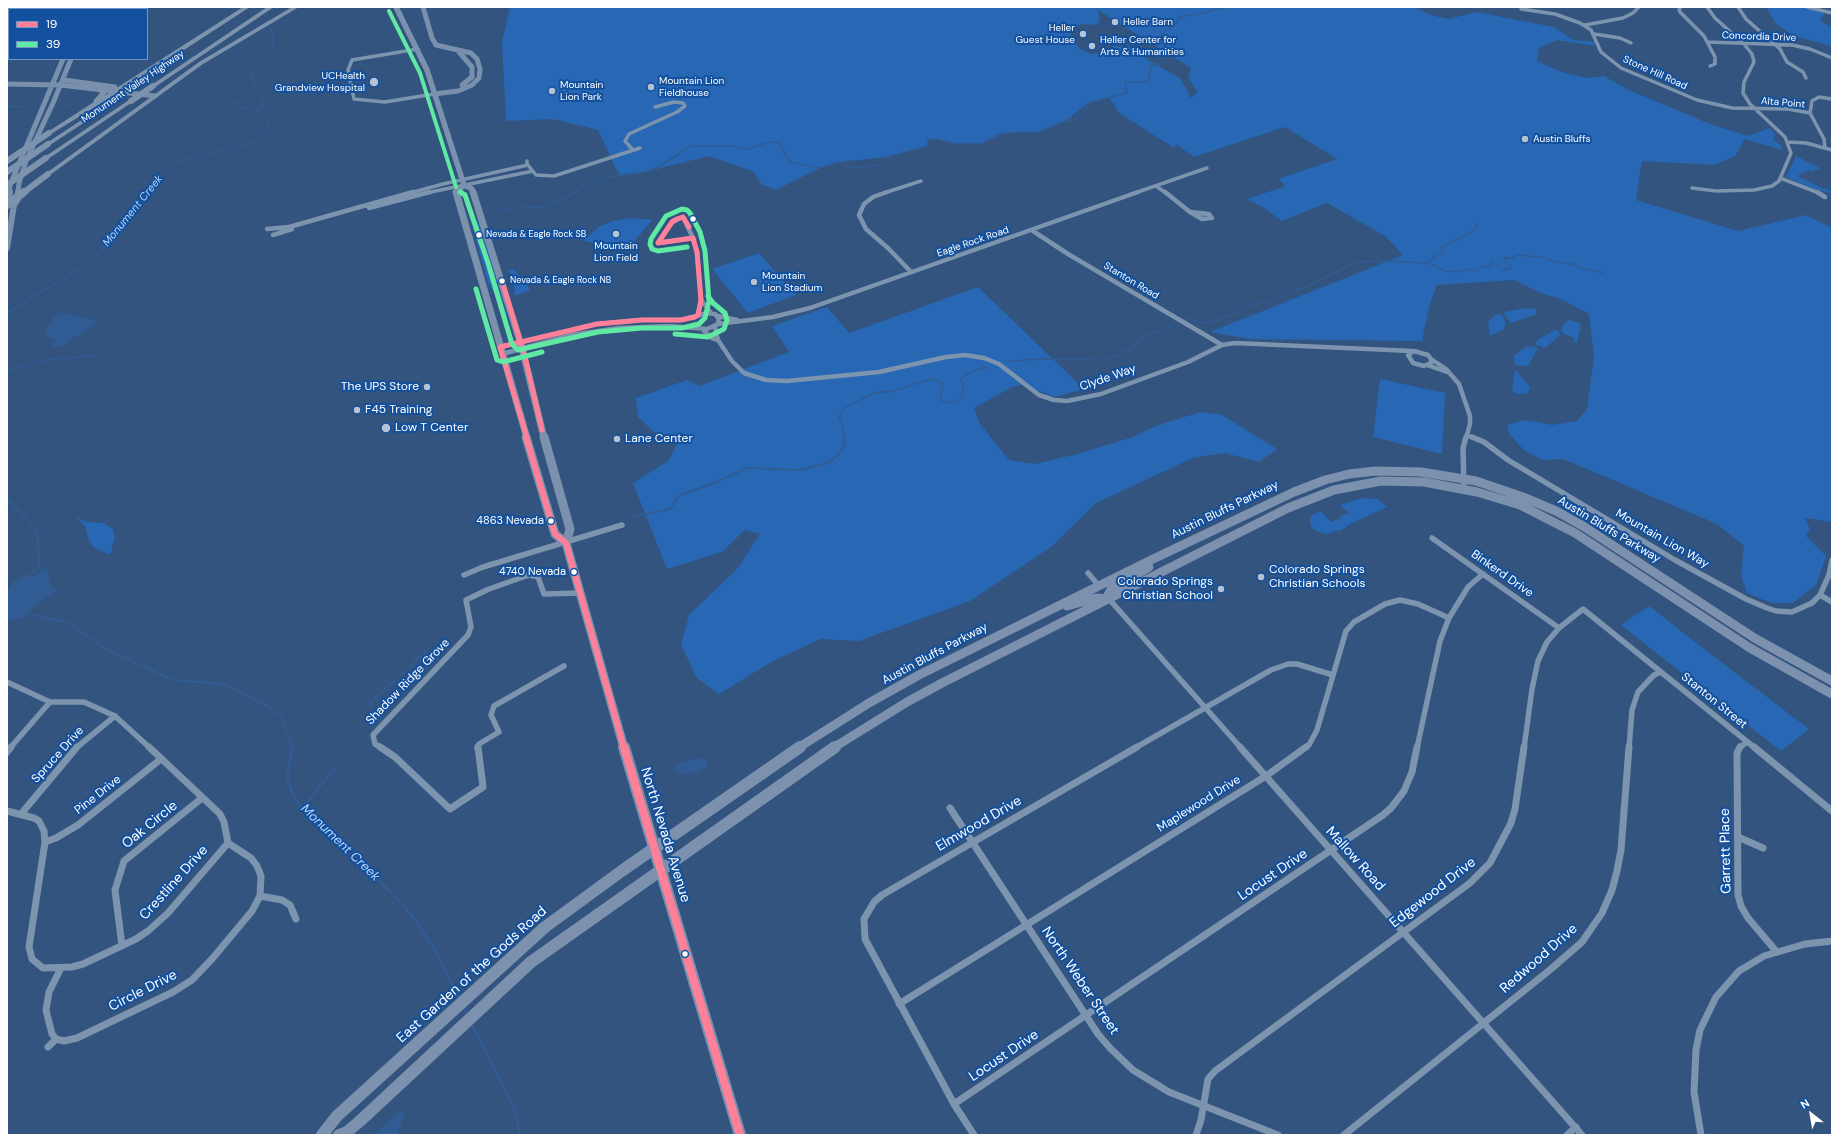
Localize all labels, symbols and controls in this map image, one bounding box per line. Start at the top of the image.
legend [8,8,148,60]
text: 19 [46,16,57,32]
place label: Heller Barn [1123,16,1173,28]
marker: Heller Barn [1110,17,1120,27]
place label: Heller Guest House [1015,22,1075,46]
marker: Heller Guest House [1078,29,1088,39]
street label: Concordia Drive [1722,30,1796,44]
place label: Heller Center for Arts & Humanities [1100,34,1184,58]
text: 39 [46,36,60,52]
marker: Heller Center for Arts & Humanities [1087,41,1097,51]
street label: Monument Valley Highway [79,48,187,126]
street label: Stone Hill Road [1621,53,1689,93]
place label: UCHealth Grandview Hospital [275,70,365,94]
place label: Mountain Lion Fieldhouse [659,75,724,98]
marker: UCHealth Grandview Hospital [368,76,380,88]
place label: Mountain Lion Park [560,79,603,102]
marker: Mountain Lion Fieldhouse [646,82,656,92]
marker: Mountain Lion Park [547,86,557,96]
street label: Alta Point [1760,95,1806,111]
place label: Austin Bluffs [1533,133,1590,145]
marker: Austin Bluffs [1520,134,1530,144]
water label: Monument Creek [100,173,166,249]
unlabelled marker [688,214,698,224]
street label: Eagle Rock Road [935,224,1011,260]
marker: Mountain Lion Field [611,229,621,239]
marker: Nevada & Eagle Rock SB [474,230,484,240]
place label: Nevada & Eagle Rock SB [486,230,586,240]
place label: Mountain Lion Field [594,240,638,264]
street label: Stanton Road [1101,260,1161,302]
place label: Mountain Lion Stadium [762,270,822,294]
marker: Nevada & Eagle Rock NB [497,276,507,286]
place label: Nevada & Eagle Rock NB [510,276,611,286]
marker: Mountain Lion Stadium [749,277,759,287]
street label: Clyde Way [1078,362,1138,394]
place label: The UPS Store [341,380,419,394]
marker: The UPS Store [422,382,432,392]
place label: F45 Training [365,403,432,417]
marker: F45 Training [352,405,362,415]
place label: Low T Center [395,421,468,435]
marker: Low T Center [380,422,392,434]
place label: Lane Center [625,432,693,446]
marker: Lane Center [612,434,622,444]
street label: Austin Bluffs Parkway [1169,478,1281,542]
street label: Austin Bluffs Parkway [1555,494,1663,566]
street label: Mountain Lion Way [1613,506,1711,572]
place label: 4863 Nevada [476,514,544,528]
marker: 4863 Nevada [546,516,556,526]
street label: Binkerd Drive [1468,547,1536,601]
place label: Colorado Springs Christian Schools [1269,563,1365,591]
place label: 4740 Nevada [499,565,566,579]
marker: 4740 Nevada [569,567,579,577]
marker: Colorado Springs Christian Schools [1256,572,1266,582]
place label: Colorado Springs Christian School [1117,575,1213,603]
marker: Colorado Springs Christian School [1216,584,1226,594]
street label: Austin Bluffs Parkway [880,620,990,688]
street label: Shadow Ridge Grove [363,636,453,728]
street label: Stanton Street [1678,670,1750,732]
street label: Spruce Drive [29,724,87,786]
street label: North Nevada Avenue [636,766,694,904]
street label: Pine Drive [72,772,124,818]
street label: Maplewood Drive [1155,773,1243,835]
street label: Elmwood Drive [933,793,1025,855]
street label: Oak Circle [119,798,181,852]
water label: Monument Creek [297,801,383,885]
street label: Garrett Place [1717,808,1735,894]
street label: Mallow Road [1322,823,1388,895]
street label: Crestline Drive [136,842,212,924]
street label: Locust Drive [1235,846,1311,904]
street label: Edgewood Drive [1387,854,1479,932]
street label: East Garden of the Gods Road [394,903,550,1047]
street label: Redwood Drive [1497,921,1581,997]
street label: North Weber Street [1038,924,1122,1038]
unlabelled marker [680,949,690,959]
street label: Circle Drive [106,967,180,1015]
street label: Locust Drive [966,1027,1042,1085]
north arrow [1791,1094,1831,1134]
text: N [1798,1096,1812,1112]

